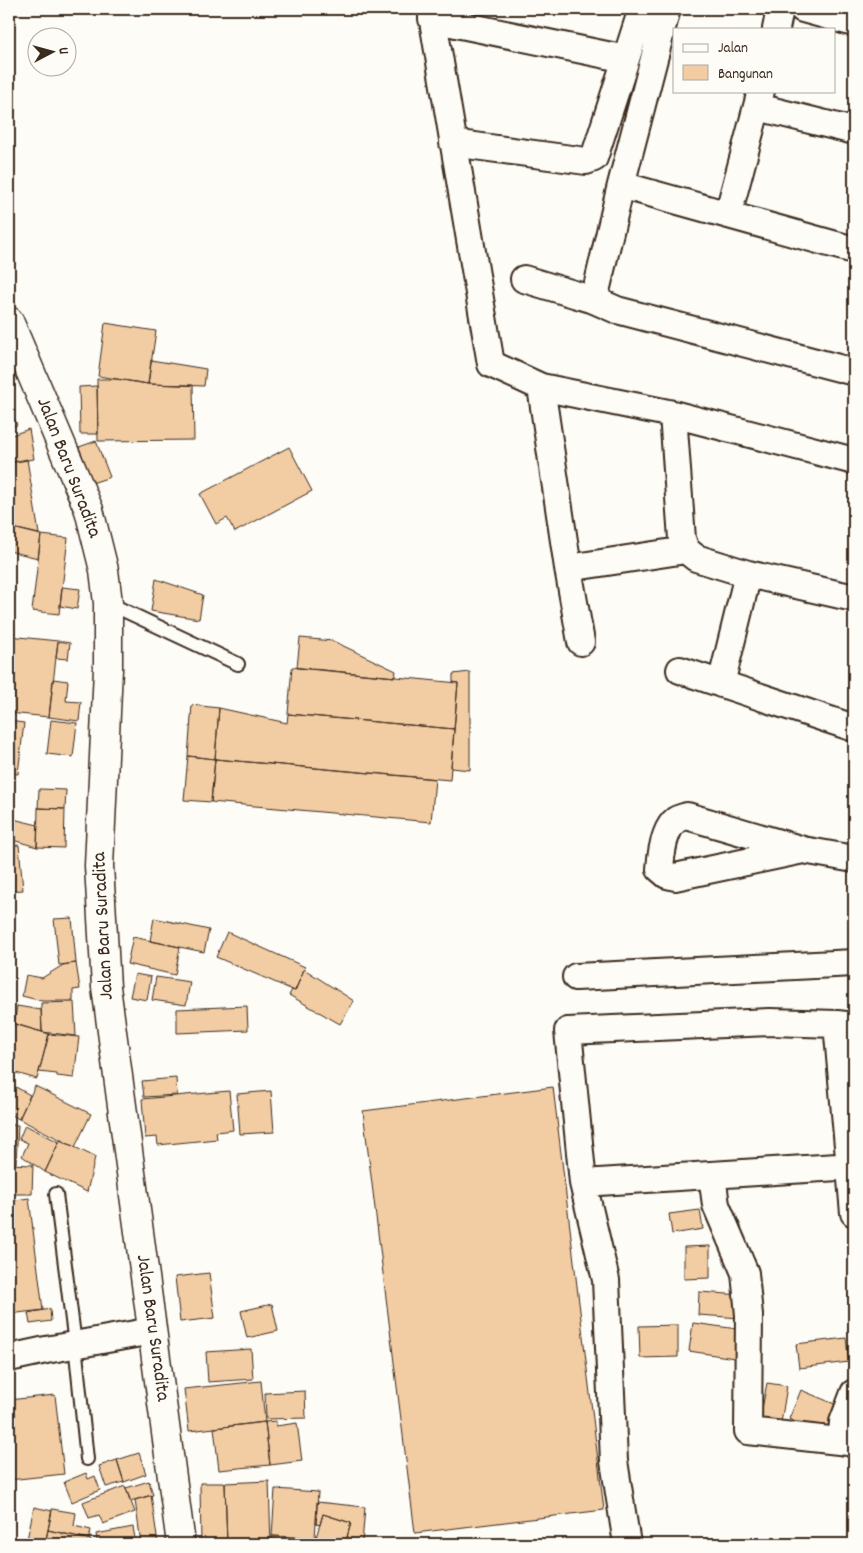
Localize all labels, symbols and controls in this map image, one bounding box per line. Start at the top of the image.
north arrow [28,28,78,78]
legend [673,28,836,92]
text: Jalan [718,38,748,60]
text: U [53,46,73,56]
text: Bangunan [718,64,773,86]
street label: Jalan Baru Suradita [28,394,108,543]
street label: Jalan Baru Suradita [86,851,122,1001]
street label: Jalan Baru Suradita [128,1253,176,1404]

